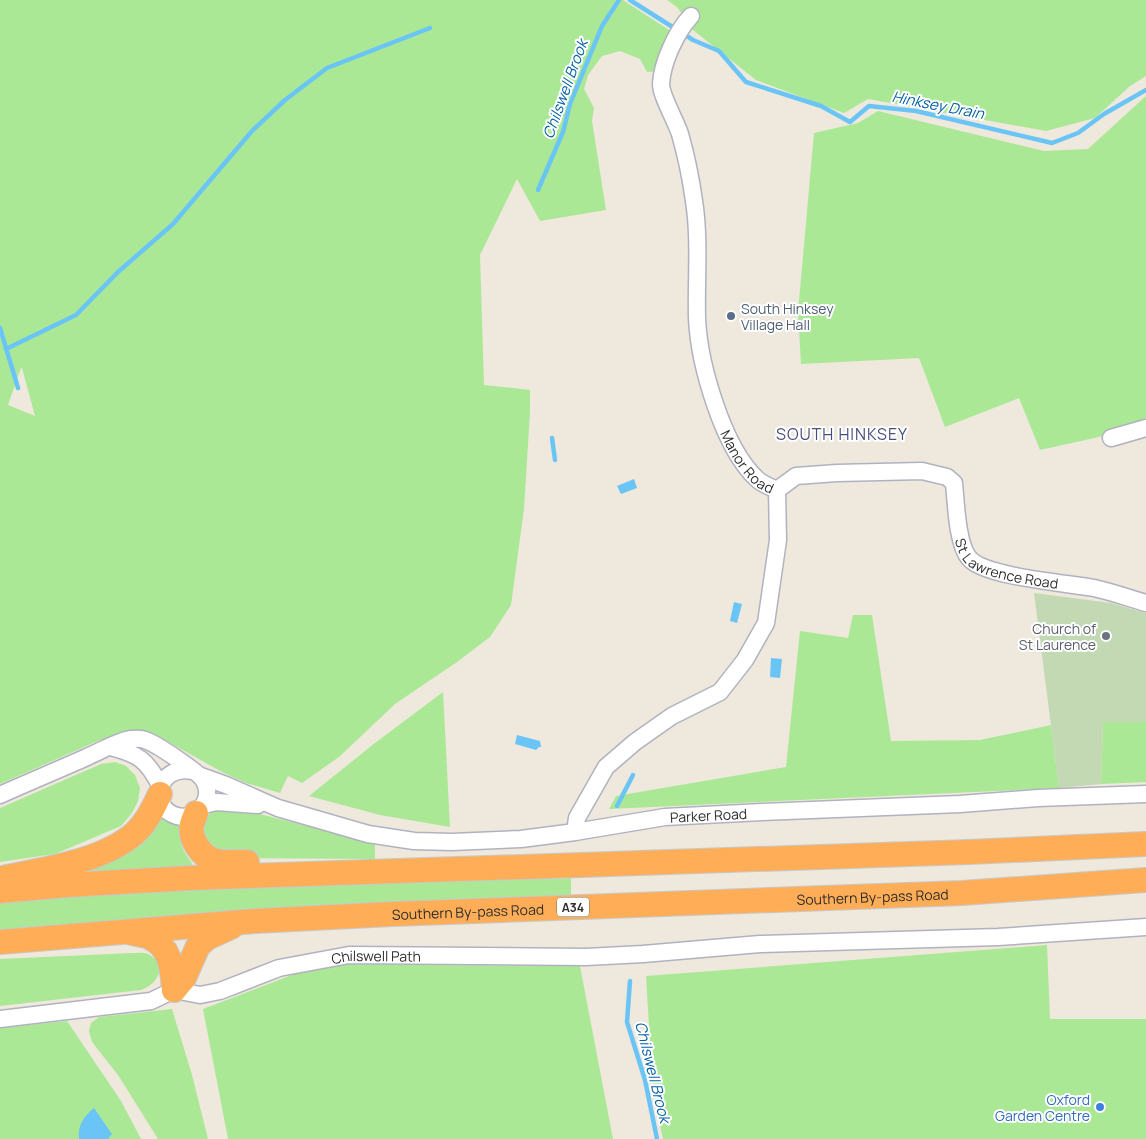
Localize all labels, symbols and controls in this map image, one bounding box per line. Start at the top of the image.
water label: Chilswell Brook [537,34,593,141]
water label: Hinksey Drain [890,86,987,124]
place label: South Hinksey Village Hall [741,299,834,334]
marker: South Hinksey Village Hall [725,310,737,322]
district label: SOUTH HINKSEY [776,423,908,445]
street label: Manor Road [717,427,777,497]
street label: St Lawrence Road [951,536,1060,592]
place label: Church of St Laurence [1019,619,1096,654]
marker: Church of St Laurence [1100,630,1112,642]
street label: Parker Road [670,803,747,826]
street label: Southern By-pass Road [796,884,949,909]
road number: A34 [557,898,589,916]
street label: Southern By-pass Road [391,899,544,923]
street label: Chilswell Path [330,946,421,968]
water label: Chilswell Brook [630,1019,676,1127]
place label: Oxford Garden Centre [995,1090,1090,1125]
marker: Oxford Garden Centre [1094,1101,1106,1113]

